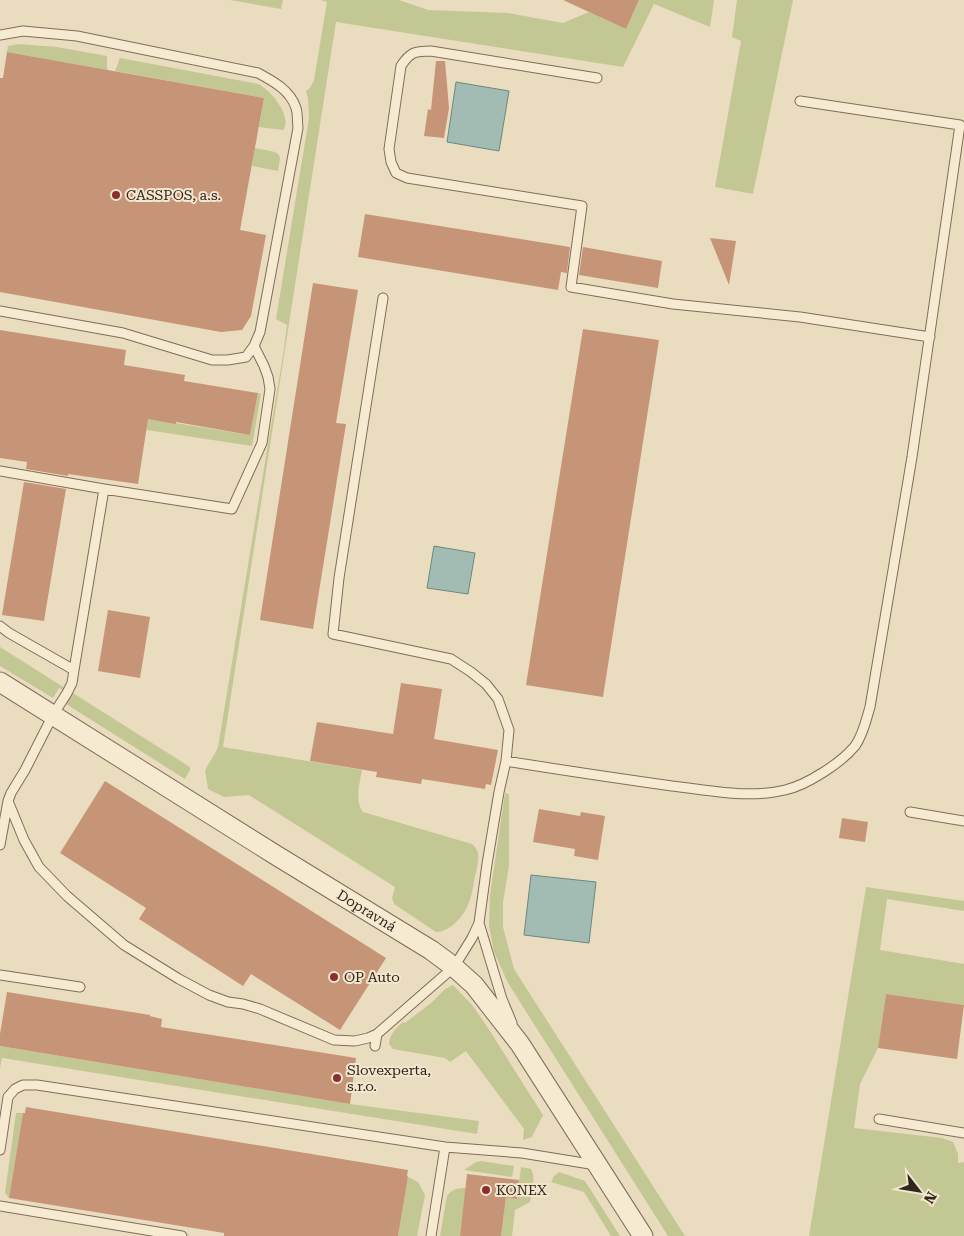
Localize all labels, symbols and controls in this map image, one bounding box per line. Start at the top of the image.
place label: CASSPOS, a.s. [126,187,221,203]
marker: CASSPOS, a.s. [110,189,122,201]
street label: Dopravná [334,886,399,935]
place label: OP Auto [344,969,400,985]
marker: OP Auto [328,971,340,983]
place label: Slovexperta, s.r.o. [347,1062,431,1094]
marker: Slovexperta, s.r.o. [331,1072,343,1084]
north arrow [894,1166,944,1216]
place label: KONEX [496,1182,547,1198]
marker: KONEX [480,1184,492,1196]
text: N [920,1189,940,1207]

